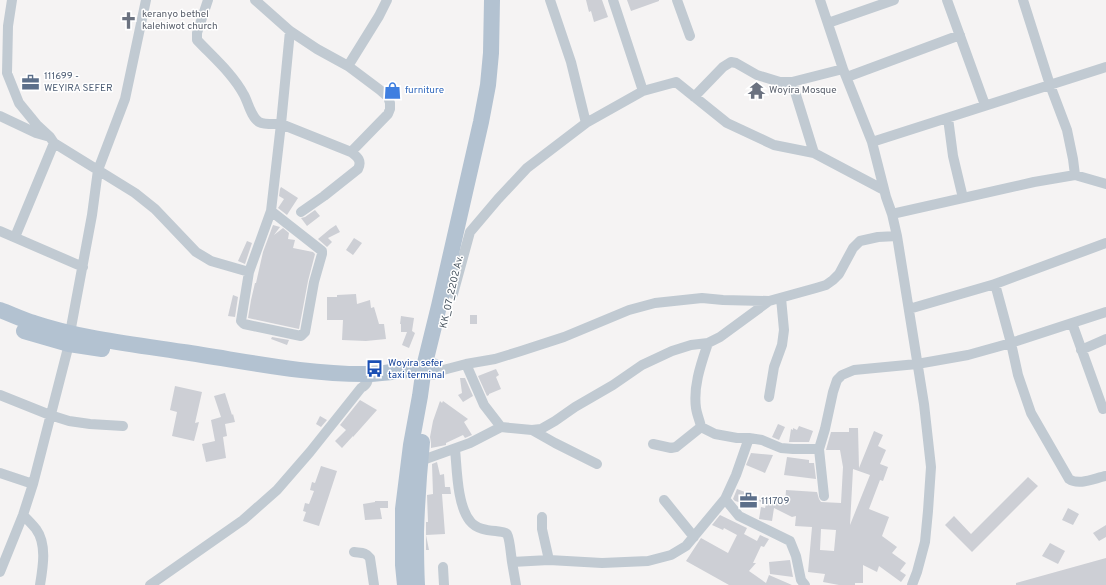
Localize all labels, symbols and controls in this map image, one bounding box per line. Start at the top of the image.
place label: keranyo bethel kalehiwot church [142,8,218,33]
church icon: keranyo bethel kalehiwot church [119,10,139,30]
place label: 111699 - WEYIRA SEFER [44,70,113,95]
office icon: 111699 - WEYIRA SEFER [21,72,41,92]
shop icon: furniture [382,80,402,100]
temple icon: Woyira Mosque [746,80,766,100]
place label: furniture [405,84,444,97]
place label: Woyira Mosque [769,84,837,97]
street label: KK_07_2202 Av. [437,254,467,330]
place label: Woyira sefer taxi terminal [388,357,445,382]
bus stop icon: Woyira sefer taxi terminal [365,359,385,379]
office icon: 111709 [738,491,758,511]
place label: 111709 [761,495,789,508]

